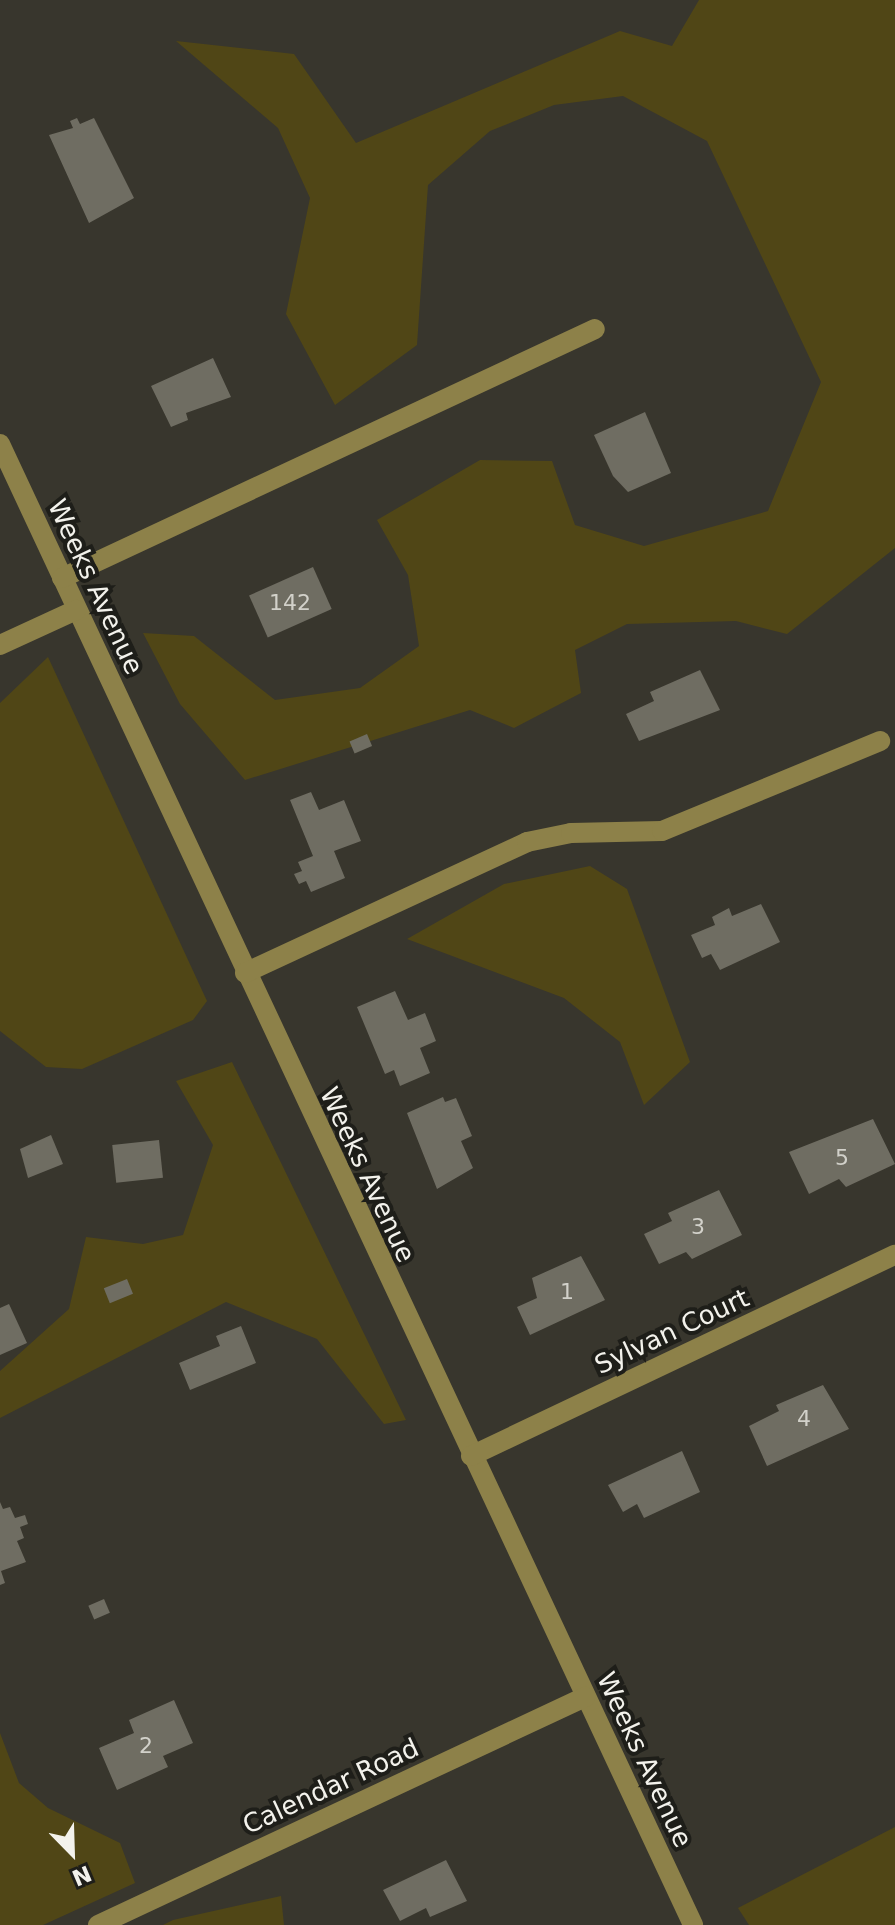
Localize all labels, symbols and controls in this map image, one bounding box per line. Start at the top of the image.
street label: Weeks Avenue [41,494,149,680]
house number: 142 [269,590,311,616]
street label: Weeks Avenue [313,1082,421,1268]
house number: 5 [835,1145,849,1171]
house number: 3 [691,1214,705,1240]
house number: 1 [560,1279,574,1305]
street label: Sylvan Court [590,1283,754,1381]
house number: 4 [797,1406,811,1432]
street label: Weeks Avenue [590,1667,698,1853]
house number: 2 [139,1733,153,1759]
street label: Calendar Road [238,1733,424,1841]
north arrow [32,1813,112,1893]
text: N [68,1860,95,1891]

